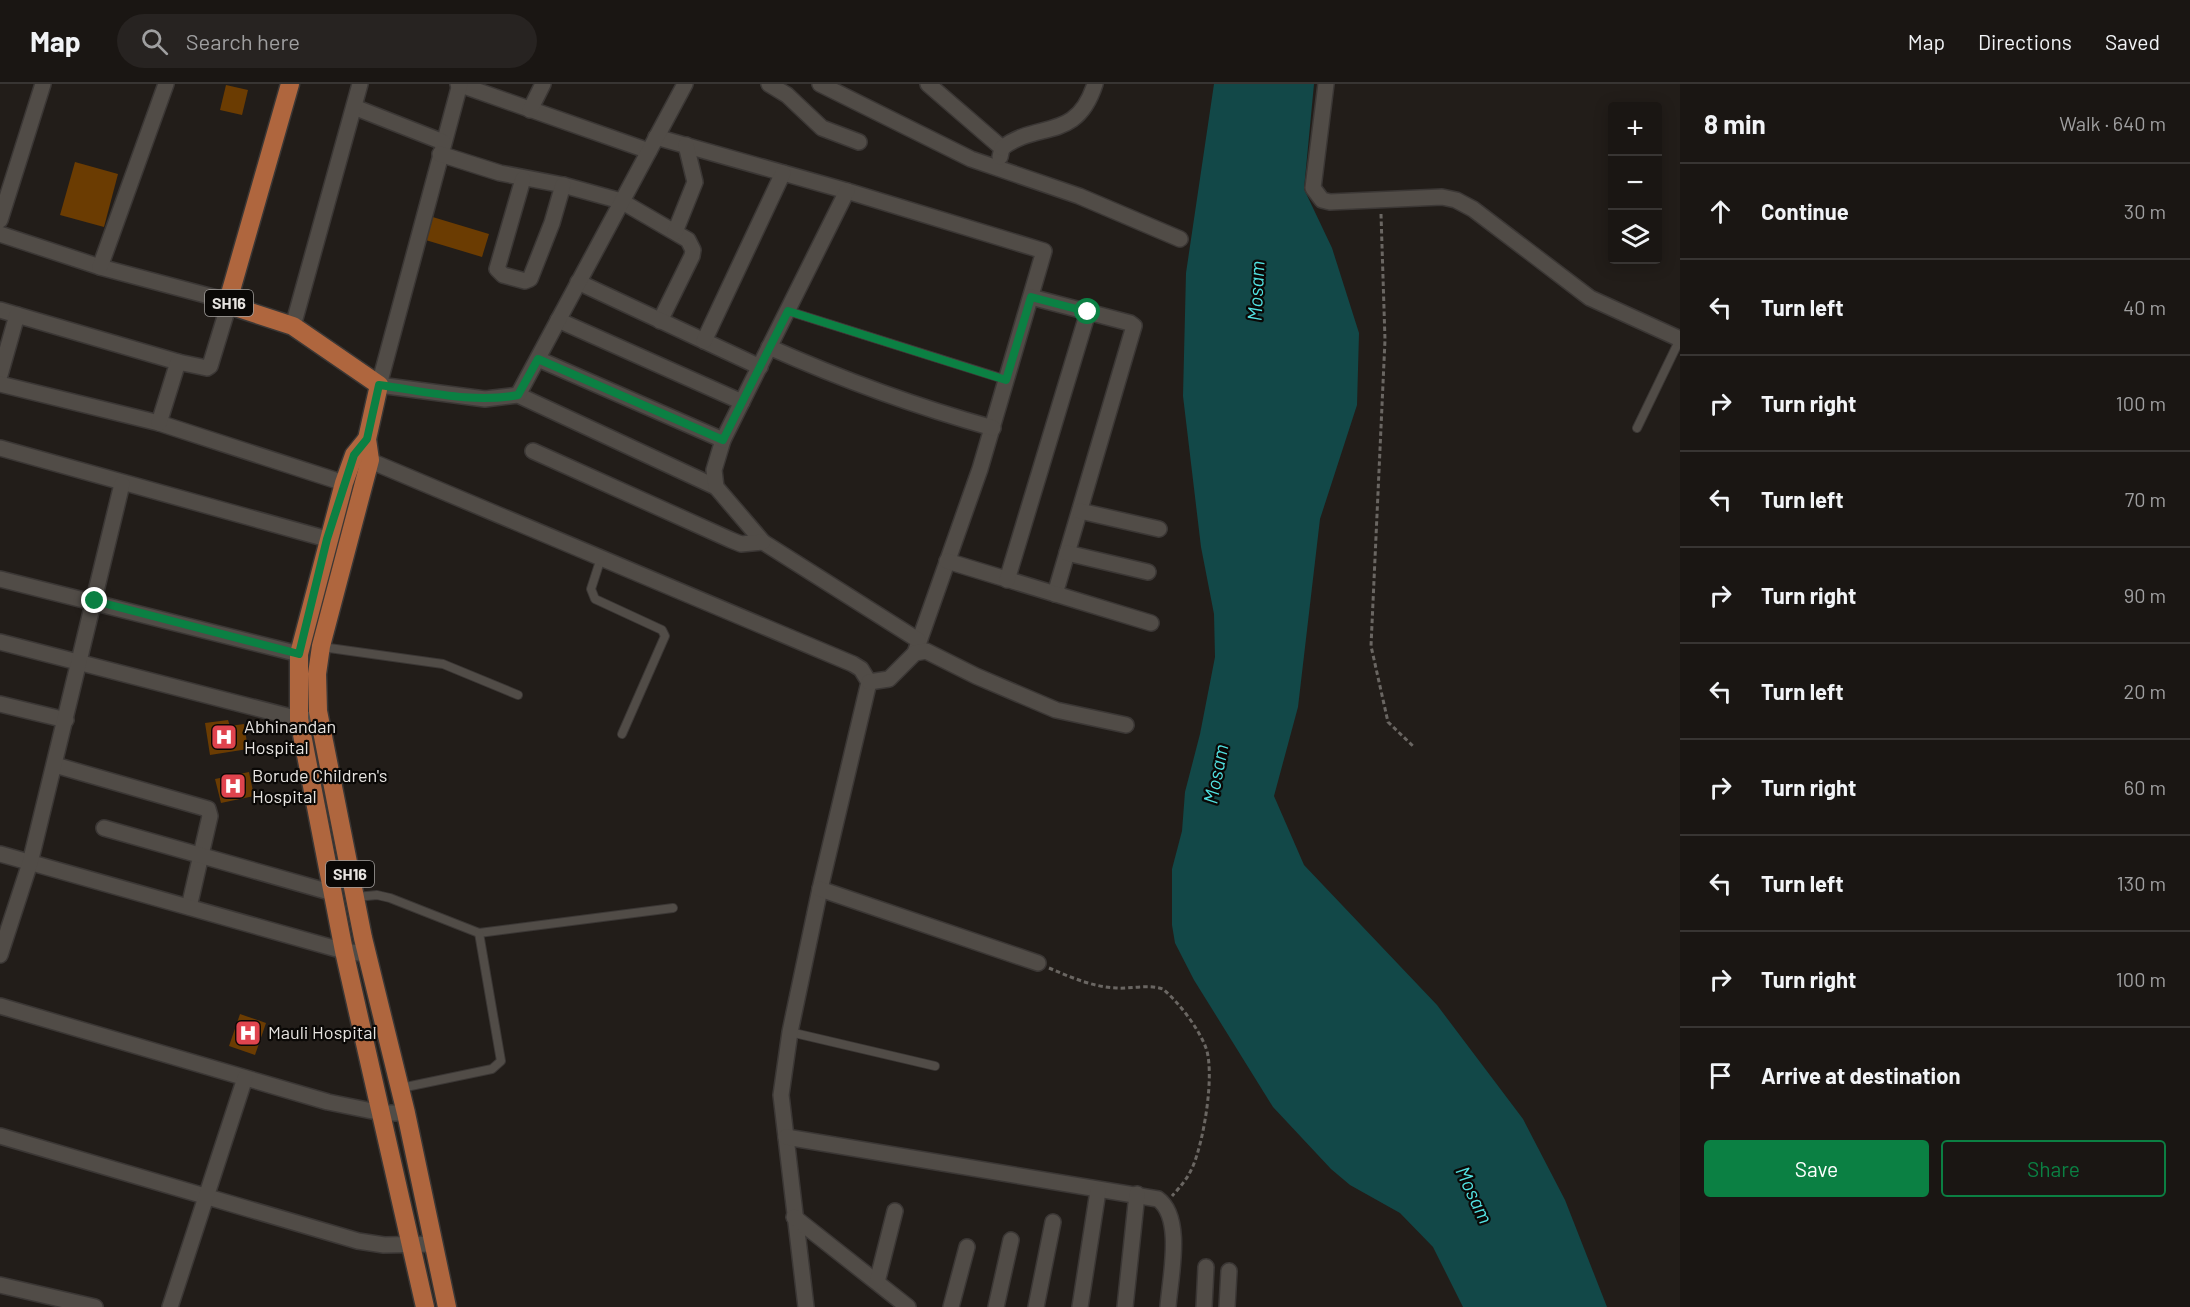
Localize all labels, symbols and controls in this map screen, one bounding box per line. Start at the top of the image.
search box [117,14,537,68]
text: Map [30,24,81,58]
icon: search [138,25,171,58]
text: Search here [186,28,300,54]
text: Map [1908,29,1945,54]
text: Directions [1978,29,2072,54]
text: Saved [2105,29,2160,54]
map controls [1608,102,1662,264]
button: + [1608,102,1662,156]
text: 8 min [1704,108,1766,139]
text: Walk · 640 m [2059,111,2166,135]
button: − [1608,156,1662,210]
icon: ahead [1704,195,1737,228]
text: Continue [1761,198,1849,224]
text: 30 m [2124,199,2166,223]
button: layers [1608,210,1662,264]
water label: Mosam [1241,260,1269,322]
road number: SH16 [205,290,253,316]
icon: left [1704,291,1737,324]
text: Turn left [1761,294,1844,320]
text: 40 m [2123,295,2166,319]
route start [1074,298,1100,324]
icon: right [1704,387,1737,420]
text: Turn right [1761,390,1856,416]
text: 100 m [2116,391,2166,415]
icon: left [1704,483,1737,516]
text: Turn left [1761,486,1844,512]
text: 70 m [2125,487,2166,511]
icon: right [1704,579,1737,612]
text: Turn right [1761,582,1856,608]
text: 90 m [2124,583,2166,607]
route end [81,587,107,613]
icon: left [1704,675,1737,708]
text: Turn left [1761,678,1844,704]
text: 20 m [2123,679,2166,703]
place label: Abhinandan Hospital [244,715,336,758]
hospital icon: Abhinandan Hospital [209,722,239,752]
water label: Mosam [1197,742,1233,806]
place label: Borude Children's Hospital [252,764,387,807]
hospital icon: Borude Children's Hospital [218,771,248,801]
icon: right [1704,771,1737,804]
text: Turn right [1761,774,1856,800]
text: 60 m [2124,775,2166,799]
road number: SH16 [326,861,374,887]
icon: left [1704,867,1737,900]
text: Turn left [1761,870,1844,896]
text: 130 m [2117,871,2166,895]
icon: right [1704,963,1737,996]
text: Turn right [1761,966,1856,992]
text: 100 m [2116,967,2166,991]
hospital icon: Mauli Hospital [233,1018,263,1048]
place label: Mauli Hospital [268,1021,377,1043]
icon: arrive [1704,1059,1737,1092]
text: Arrive at destination [1761,1062,1960,1088]
button: Save [1704,1140,1929,1197]
button: Share [1941,1140,2166,1197]
water label: Mosam [1451,1162,1499,1227]

